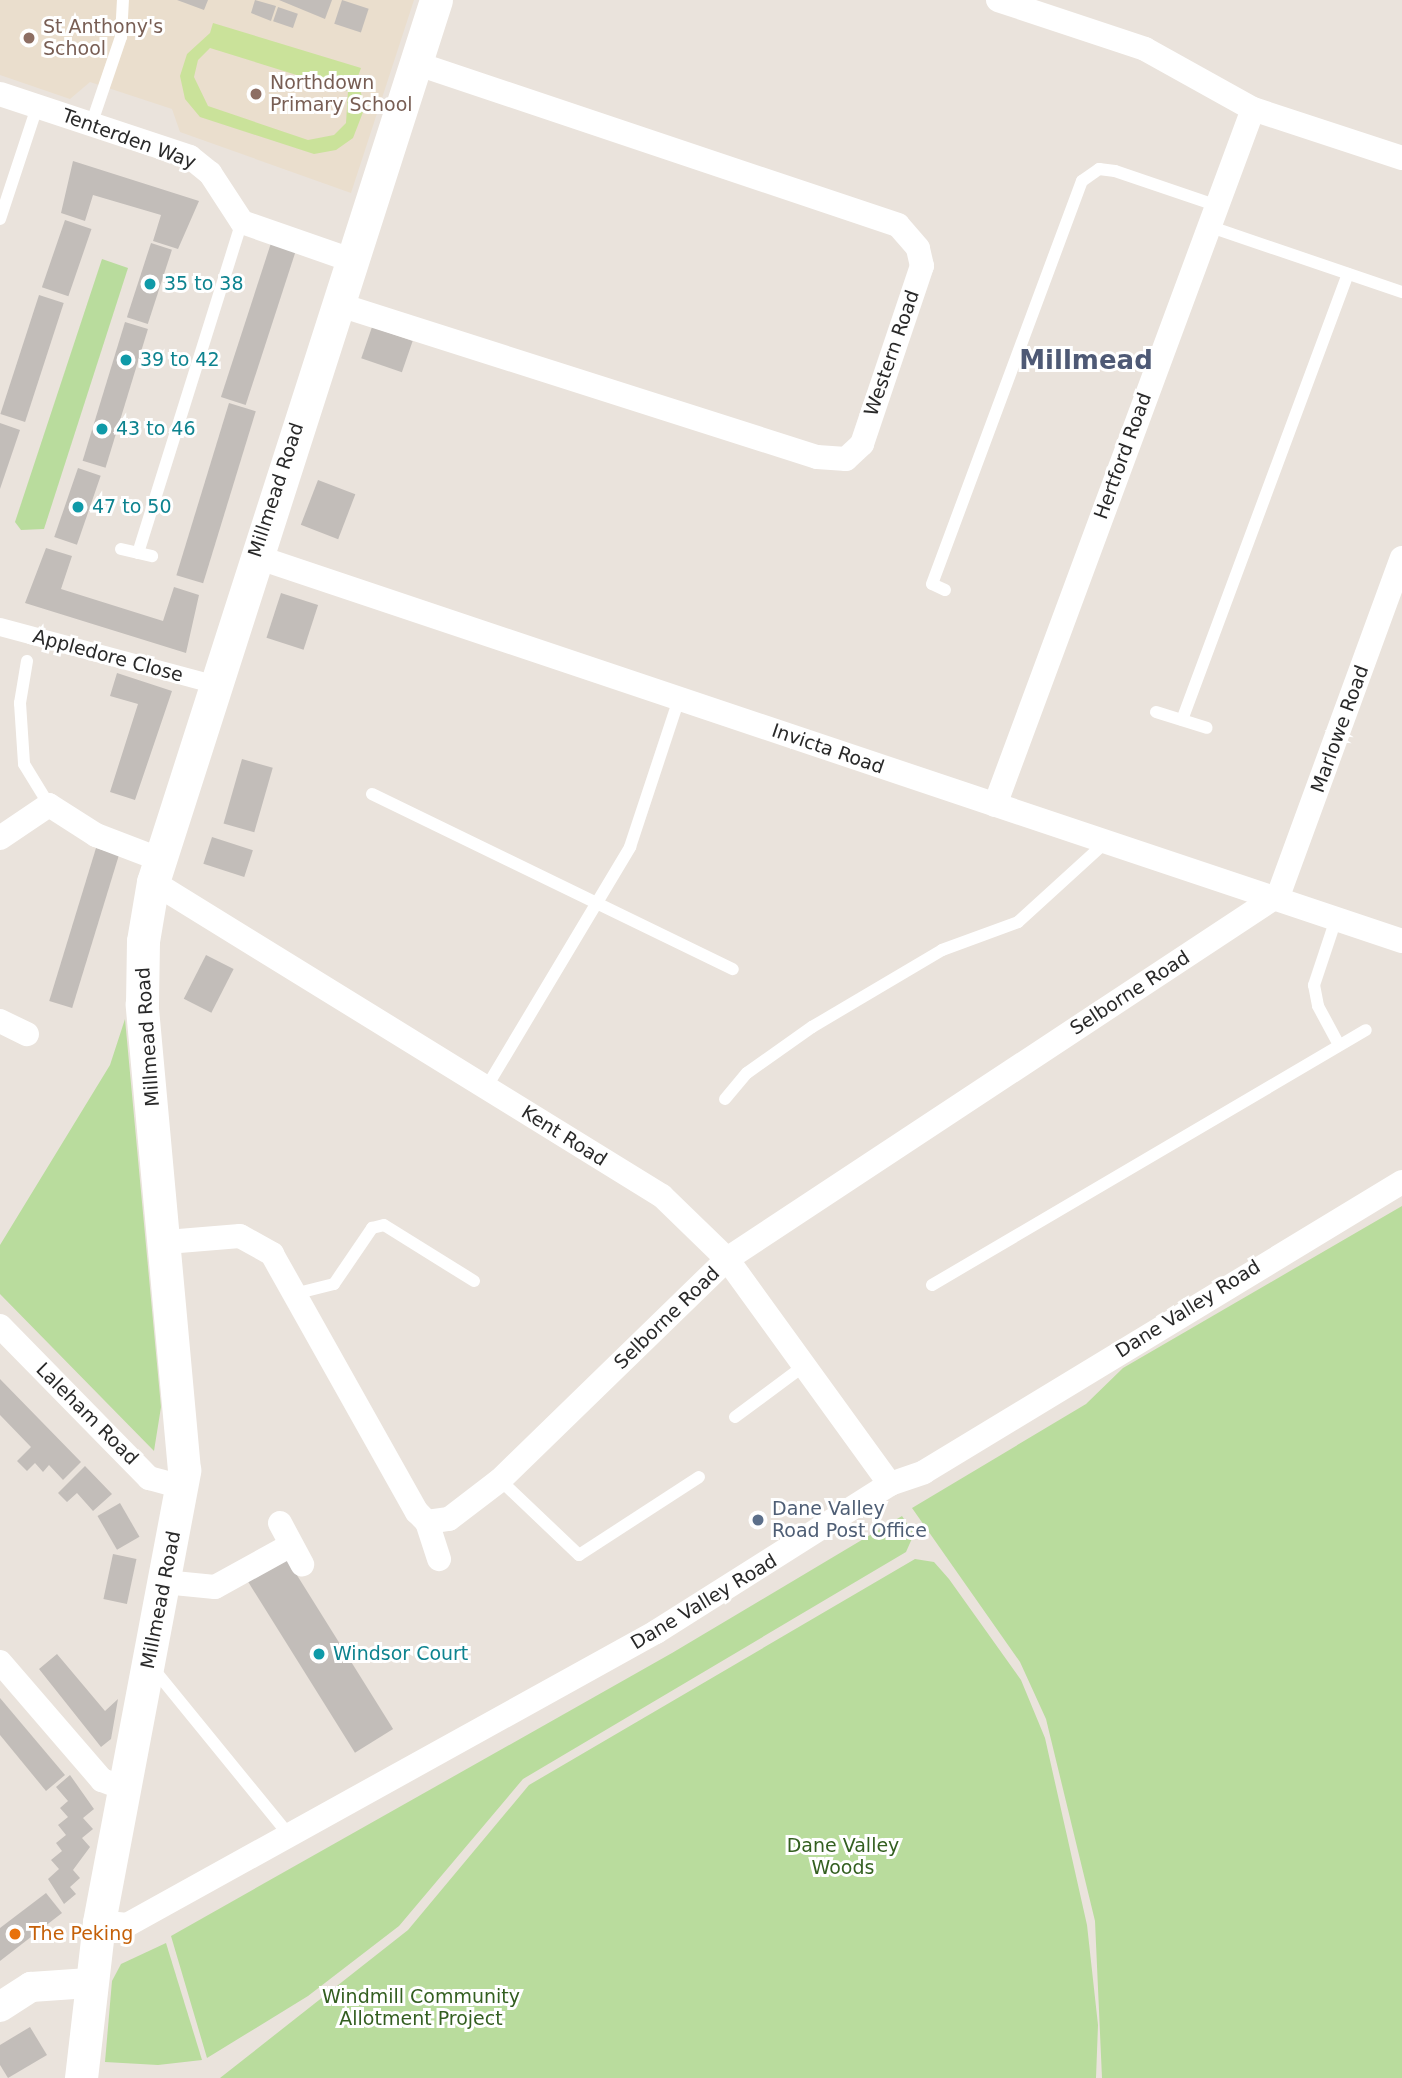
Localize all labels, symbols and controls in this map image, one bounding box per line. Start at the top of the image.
place label: St Anthony's School [43,16,163,60]
marker: St Anthony's School [21,30,37,46]
place label: Northdown Primary School [270,72,413,116]
marker: Northdown Primary School [248,86,264,102]
street label: Tenterden Way [59,104,199,174]
place label: 35 to 38 [164,273,244,295]
marker: 35 to 38 [142,276,158,292]
street label: Western Road [860,287,924,419]
district label: Millmead [1019,345,1153,377]
place label: 39 to 42 [140,349,220,371]
marker: 39 to 42 [118,352,134,368]
street label: Hertford Road [1090,390,1156,522]
place label: 43 to 46 [116,418,196,440]
street label: Millmead Road [244,420,308,560]
marker: 43 to 46 [94,421,110,437]
place label: 47 to 50 [92,496,172,518]
marker: 47 to 50 [70,499,86,515]
street label: Appledore Close [30,625,186,687]
street label: Marlowe Road [1306,662,1374,796]
street label: Invicta Road [769,719,887,779]
street label: Selborne Road [1066,946,1194,1040]
street label: Millmead Road [132,966,164,1108]
street label: Kent Road [517,1101,611,1171]
street label: Dane Valley Road [1111,1255,1265,1363]
street label: Selborne Road [610,1262,724,1374]
street label: Laleham Road [31,1358,143,1470]
place label: Dane Valley Road Post Office [772,1498,927,1542]
marker: Dane Valley Road Post Office [750,1512,766,1528]
street label: Millmead Road [136,1529,186,1671]
street label: Dane Valley Road [627,1549,781,1655]
place label: Windsor Court [333,1643,468,1665]
marker: Windsor Court [311,1646,327,1662]
park label: Dane Valley Woods [787,1835,899,1879]
place label: The Peking [29,1923,133,1945]
marker: The Peking [7,1926,23,1942]
park label: Windmill Community Allotment Project [322,1986,520,2030]

